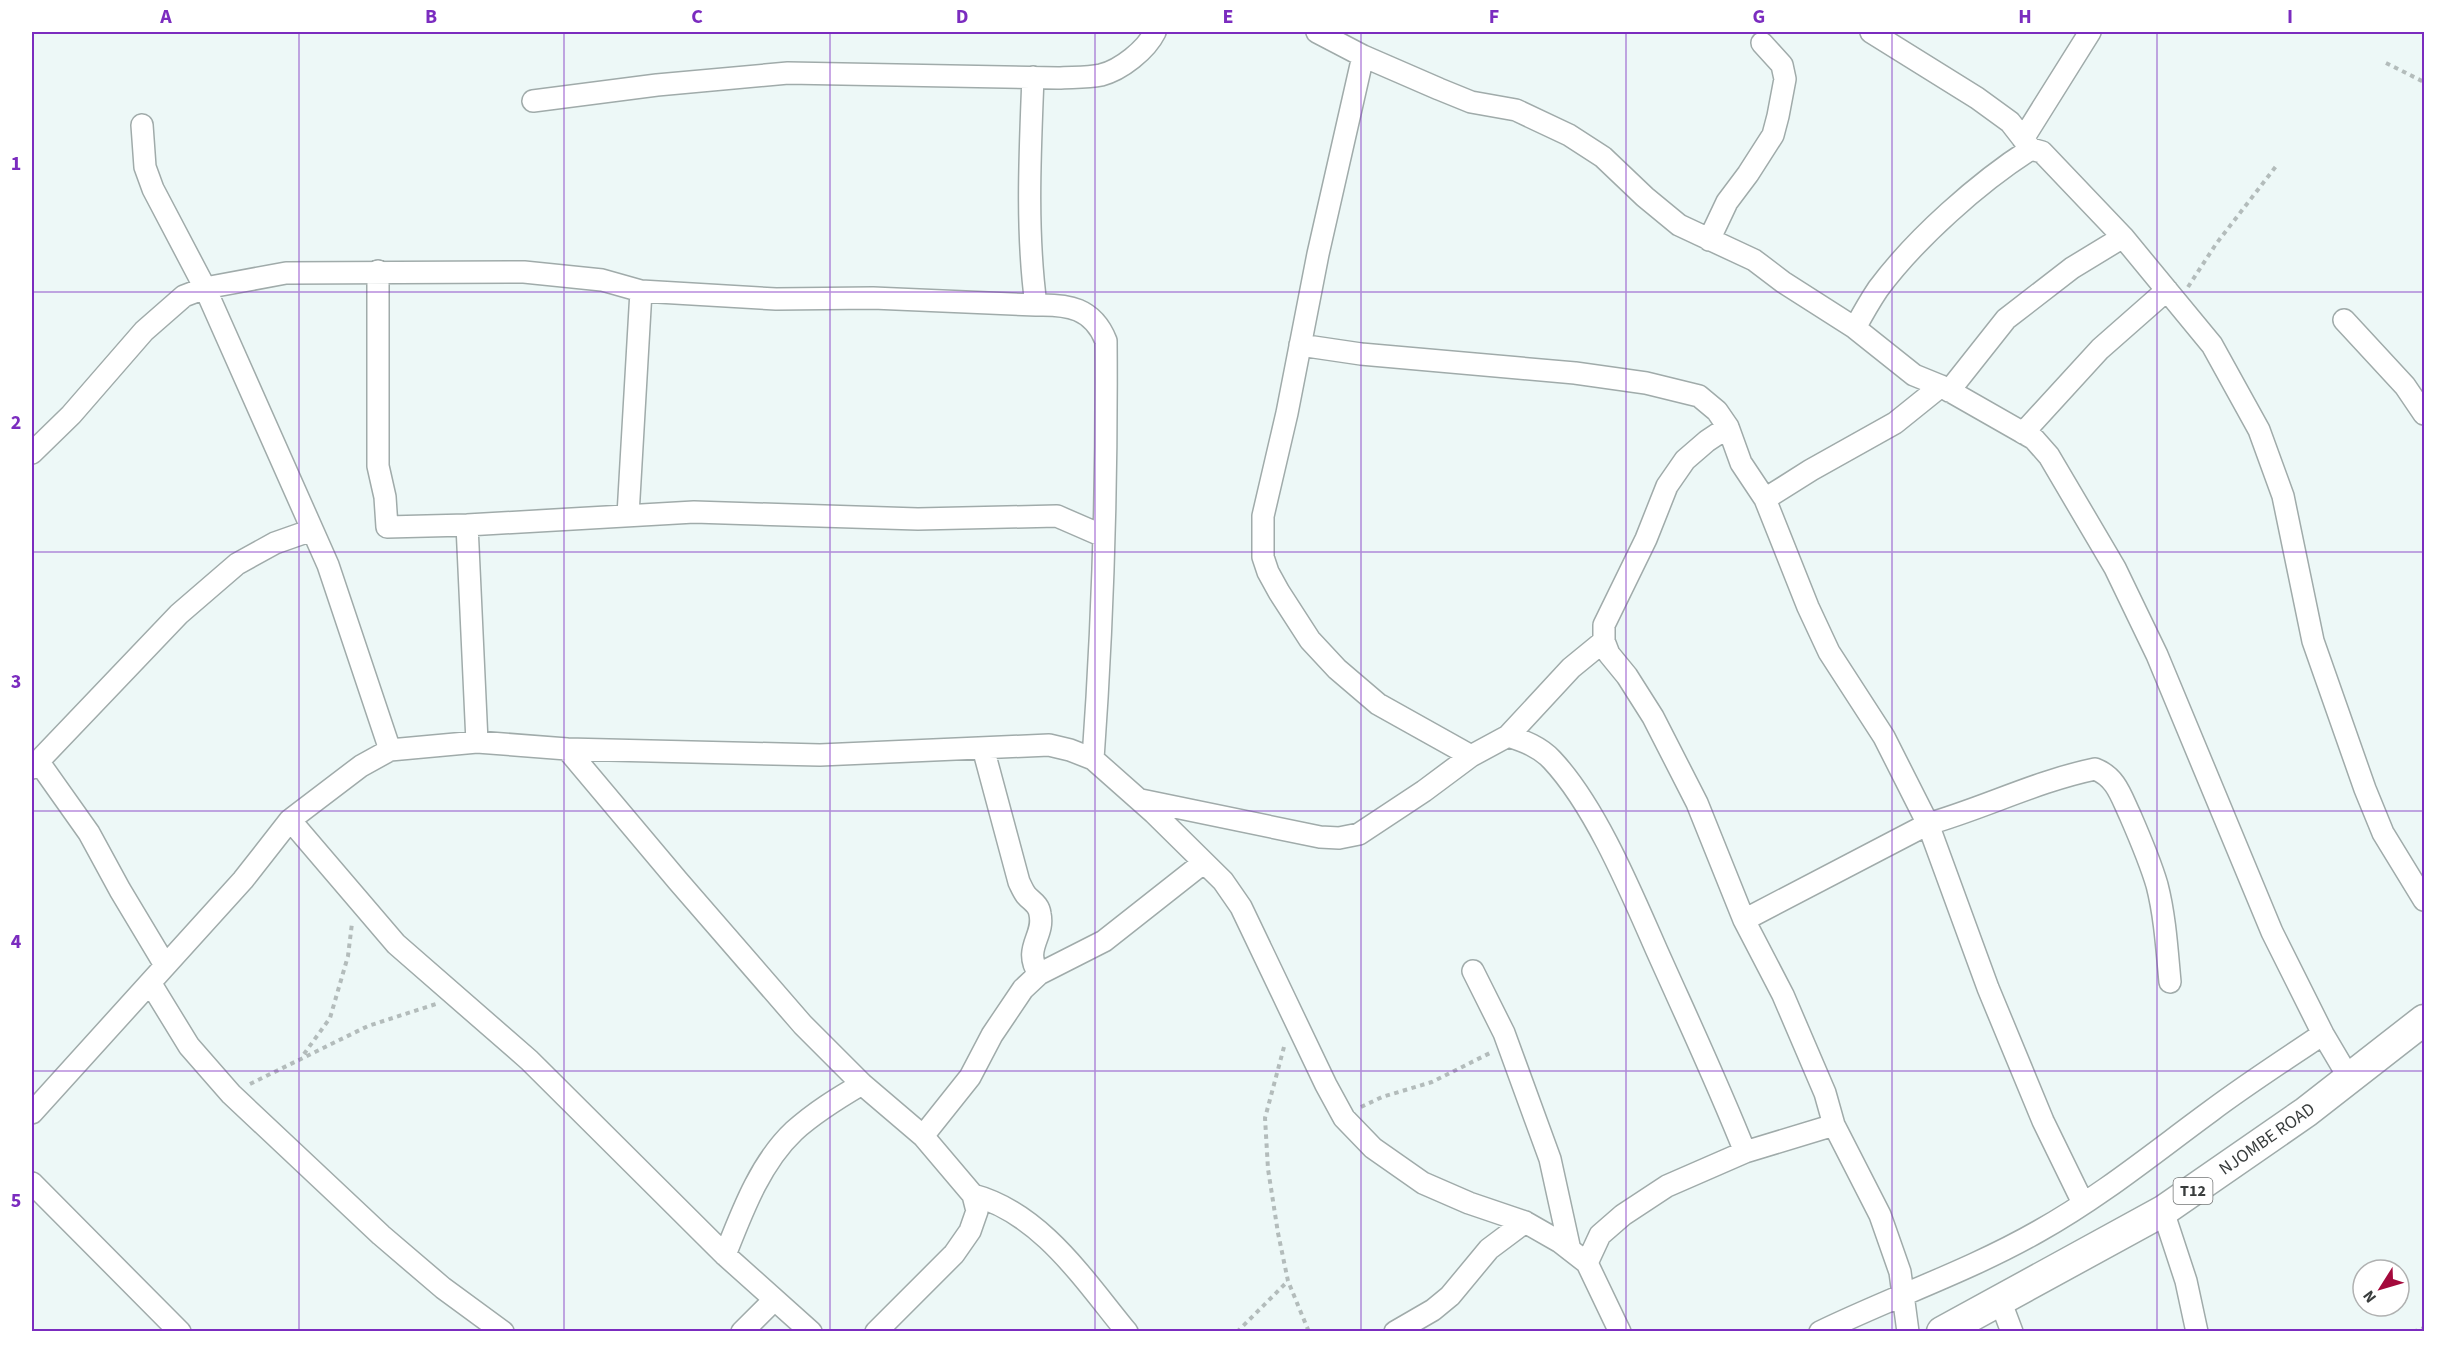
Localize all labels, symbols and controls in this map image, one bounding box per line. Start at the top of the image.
text: A [159,3,172,31]
text: B [425,3,437,31]
text: C [691,3,703,31]
text: D [956,3,968,31]
text: E [1223,3,1233,31]
text: F [1489,3,1499,31]
text: G [1753,3,1765,31]
text: H [2018,3,2032,31]
text: I [2287,3,2293,31]
text: 1 [11,150,21,178]
text: 2 [11,409,21,437]
text: 3 [11,668,21,696]
text: 4 [11,928,22,956]
street label: NJOMBE ROAD [2214,1097,2320,1181]
road number: T12 [2174,1178,2212,1204]
text: 5 [11,1187,21,1215]
north arrow [2351,1258,2411,1318]
text: N [2358,1286,2382,1307]

